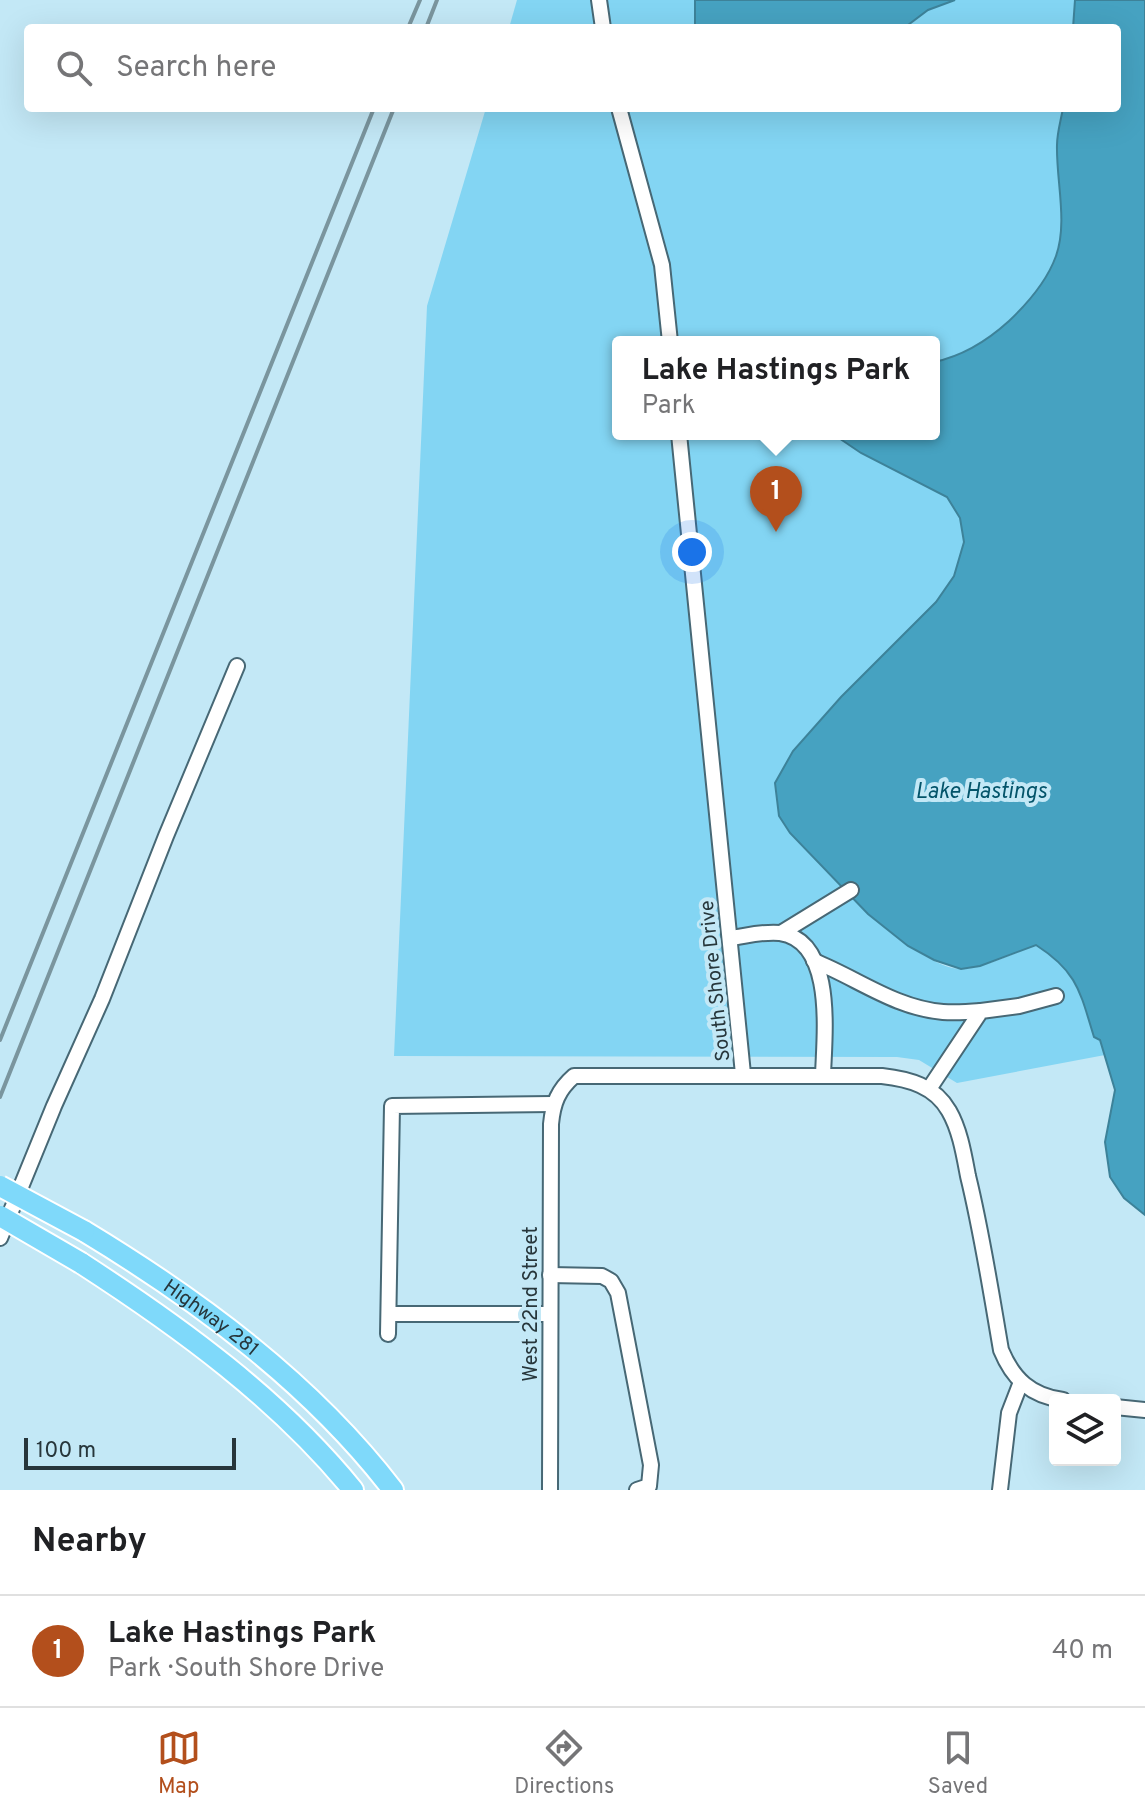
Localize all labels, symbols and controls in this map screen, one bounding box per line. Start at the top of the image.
search box [24,24,1121,112]
icon: search [52,46,96,90]
text: Search here [116,50,276,87]
popup [612,336,940,440]
text: Lake Hastings Park [642,353,910,390]
text: Park [642,390,696,423]
pin: 1 [750,466,802,532]
your location [672,532,712,572]
water label: Lake Hastings [915,779,1048,806]
street label: South Shore Drive [695,899,737,1063]
street label: West 22nd Street [519,1226,545,1382]
street label: Highway 281 [157,1274,264,1363]
map controls [1049,1394,1121,1466]
button: layers [1049,1394,1121,1466]
scale bar [24,1434,236,1470]
text: 100 m [36,1438,96,1465]
text: Nearby [32,1521,147,1564]
text: Lake Hastings Park [108,1616,376,1653]
text: 1 [53,1635,63,1668]
text: 40 m [1052,1635,1113,1668]
text: Park · South Shore Drive [108,1653,384,1686]
tab: Map [157,1726,201,1801]
tab: Directions [514,1726,614,1801]
tab: Saved [928,1726,988,1801]

